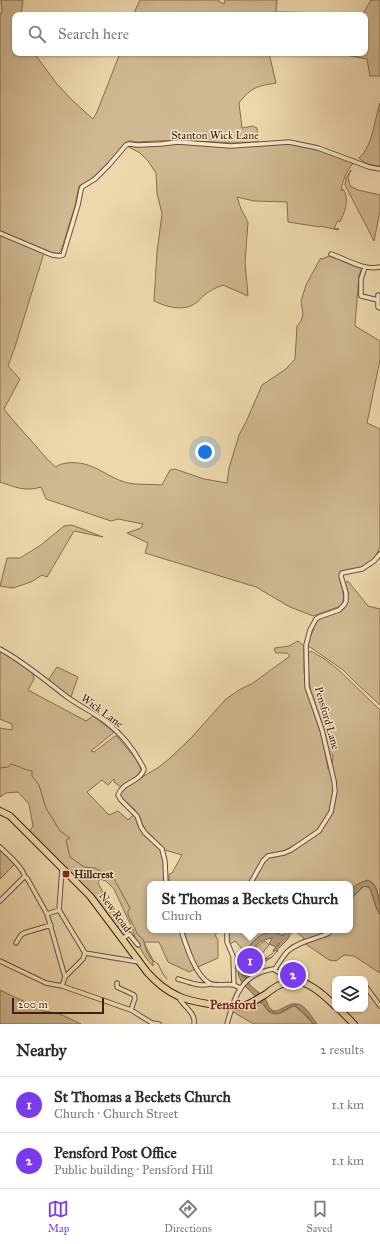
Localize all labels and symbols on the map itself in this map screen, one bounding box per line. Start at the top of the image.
street label: Stanton Wick Lane [171,129,259,142]
your location [195,442,215,462]
street label: Pensford Lane [312,685,342,751]
street label: Wick Lane [78,691,126,731]
place label: Hillcrest [74,868,114,881]
marker: Hillcrest [61,869,71,879]
street label: New Road [96,889,134,935]
pin: 1 [237,946,263,976]
pin: 2 [280,960,306,990]
scale bar [12,996,104,1015]
district label: Pensford [210,997,257,1013]

